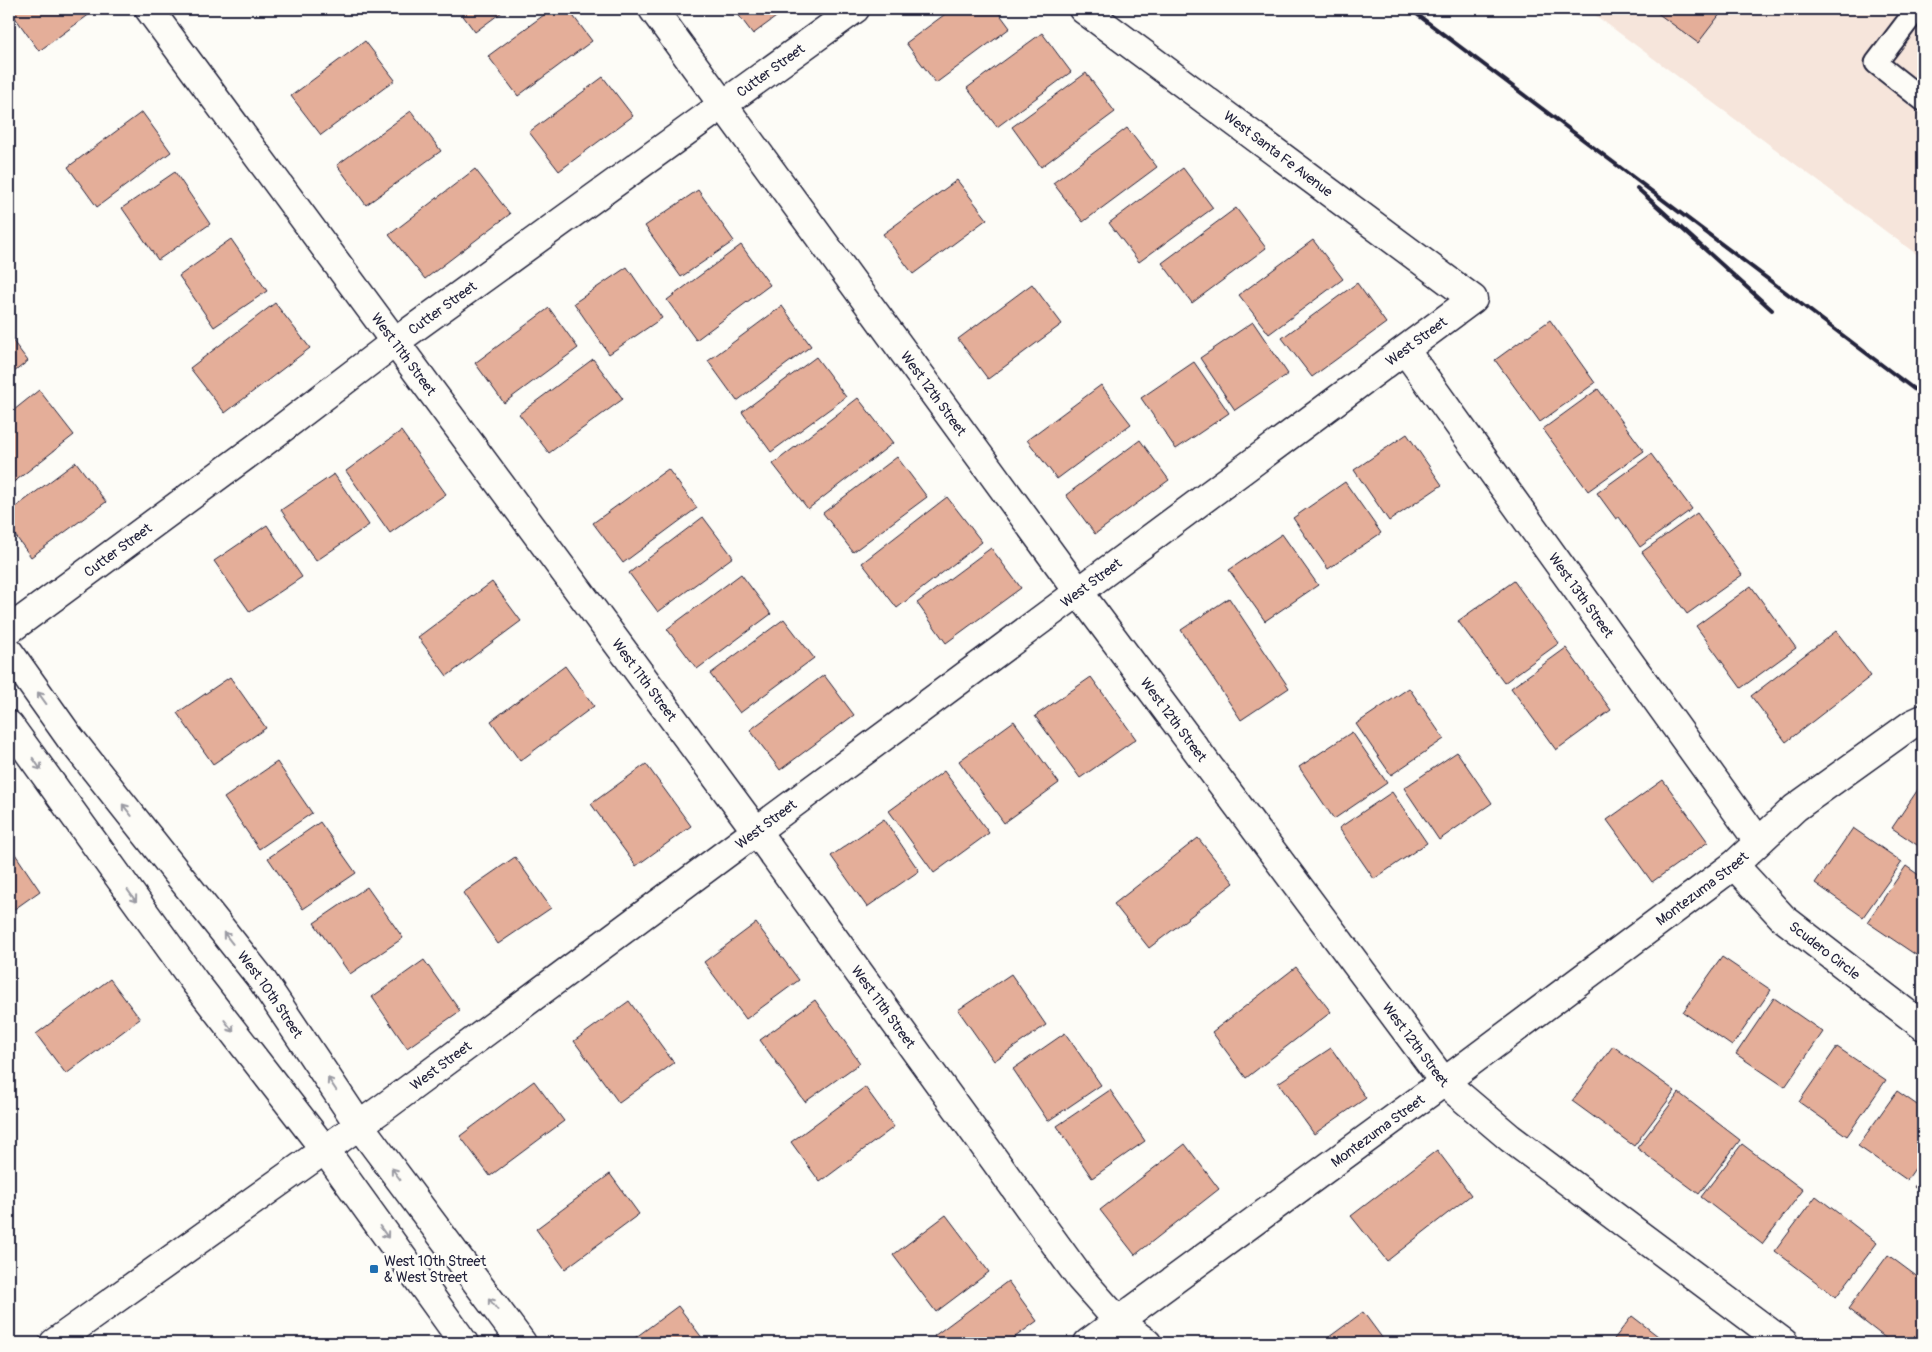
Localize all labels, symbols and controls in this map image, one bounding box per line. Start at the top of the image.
street label: Cutter Street [733,40,808,101]
street label: West Santa Fe Avenue [1220,107,1336,201]
street label: Cutter Street [405,277,480,338]
street label: West 11th Street [368,310,440,399]
street label: West Street [1382,313,1450,369]
street label: West 12th Street [897,348,970,439]
street label: Cutter Street [80,519,155,580]
street label: West 13th Street [1545,549,1618,641]
street label: West Street [1057,554,1125,611]
street label: West 11th Street [609,635,681,725]
street label: West 12th Street [1137,674,1211,765]
one-way arrow [37,691,47,705]
one-way arrow [32,757,42,771]
street label: West Street [732,796,800,852]
one-way arrow [122,804,133,817]
street label: Montezuma Street [1652,847,1752,929]
one-way arrow [127,889,137,903]
street label: Scudero Circle [1786,918,1864,983]
one-way arrow [223,931,234,944]
street label: West 10th Street [234,948,307,1041]
street label: West 11th Street [848,962,919,1052]
street label: West 12th Street [1379,999,1452,1091]
one-way arrow [224,1020,235,1033]
street label: West Street [407,1037,475,1094]
one-way arrow [327,1077,337,1091]
street label: Montezuma Street [1327,1091,1428,1171]
one-way arrow [391,1167,401,1181]
one-way arrow [379,1225,390,1238]
place label: West 10th Street & West Street [384,1253,486,1286]
marker: West 10th Street & West Street [368,1263,380,1275]
one-way arrow [488,1297,498,1311]

